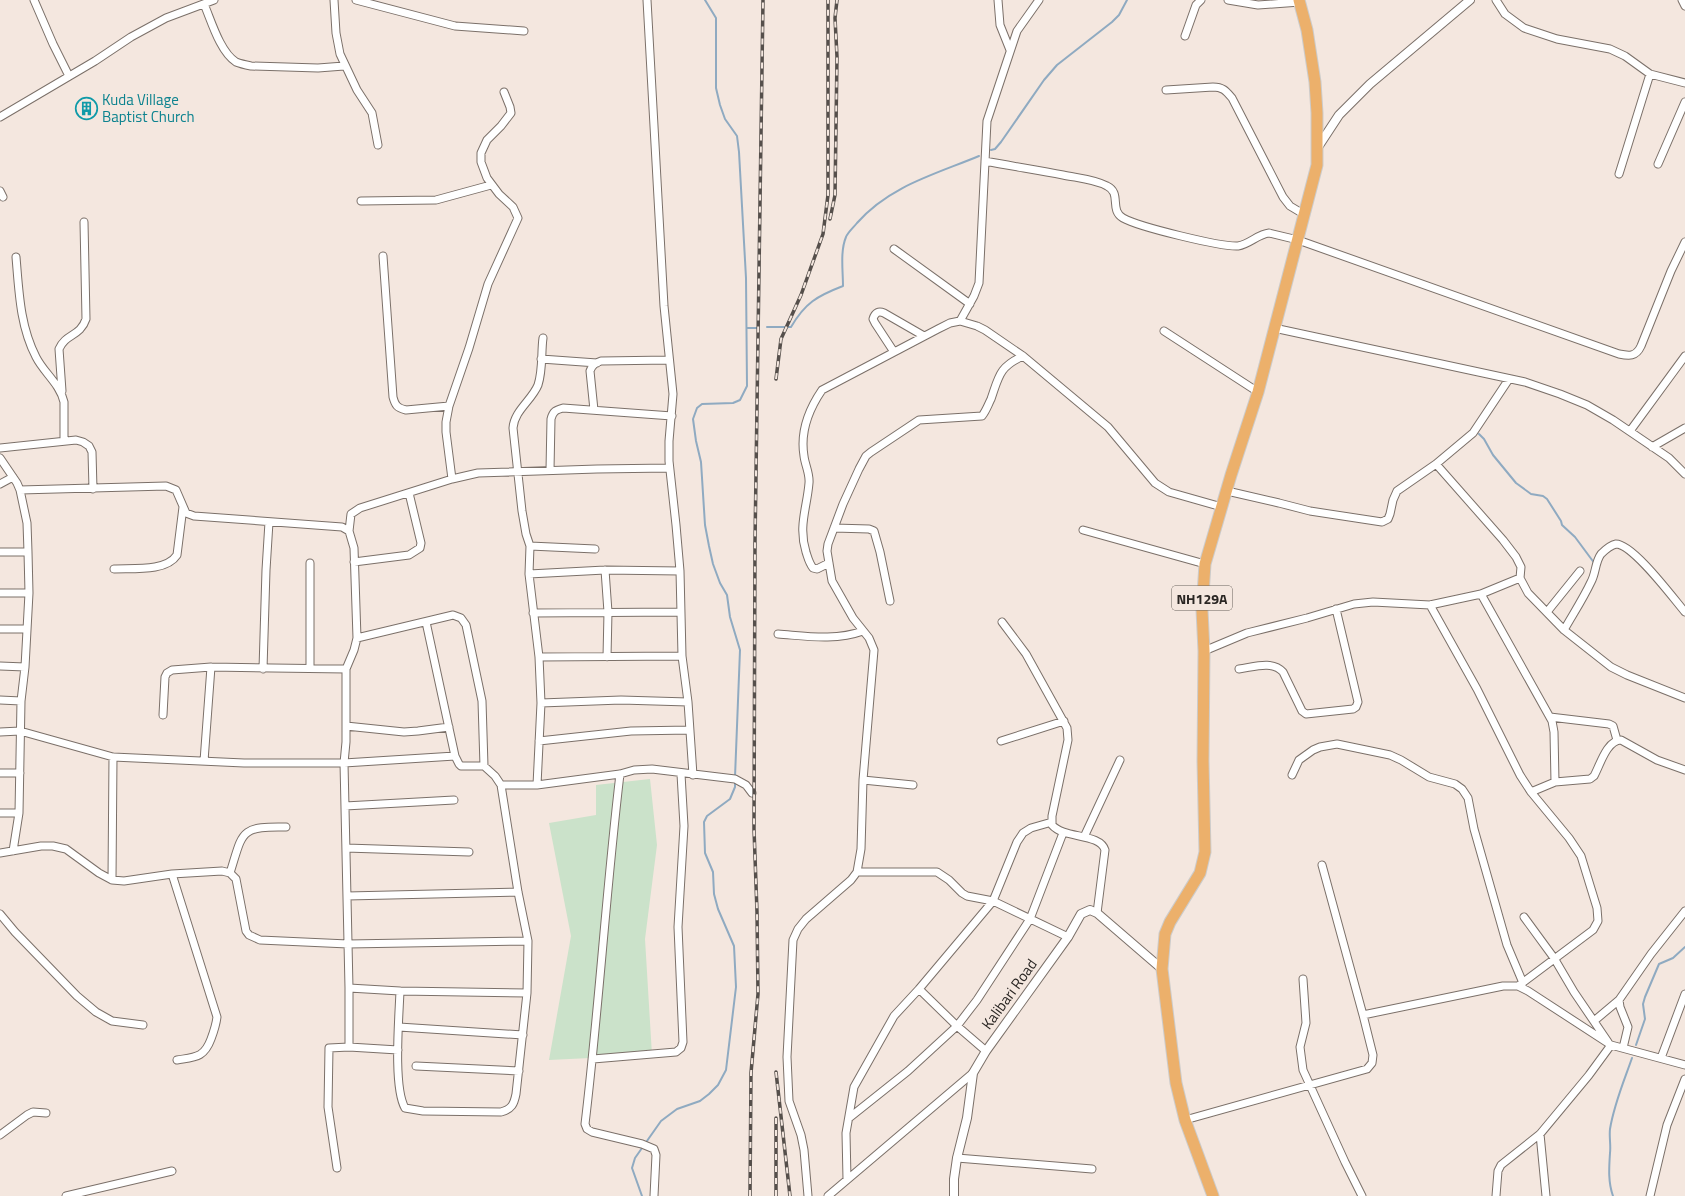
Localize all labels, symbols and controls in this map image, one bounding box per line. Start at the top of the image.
place label: Kuda Village Baptist Church [102,88,195,128]
building icon: Kuda Village Baptist Church [74,95,100,121]
road number: NH129A [1172,586,1232,610]
street label: Kalibari Road [975,954,1043,1034]

